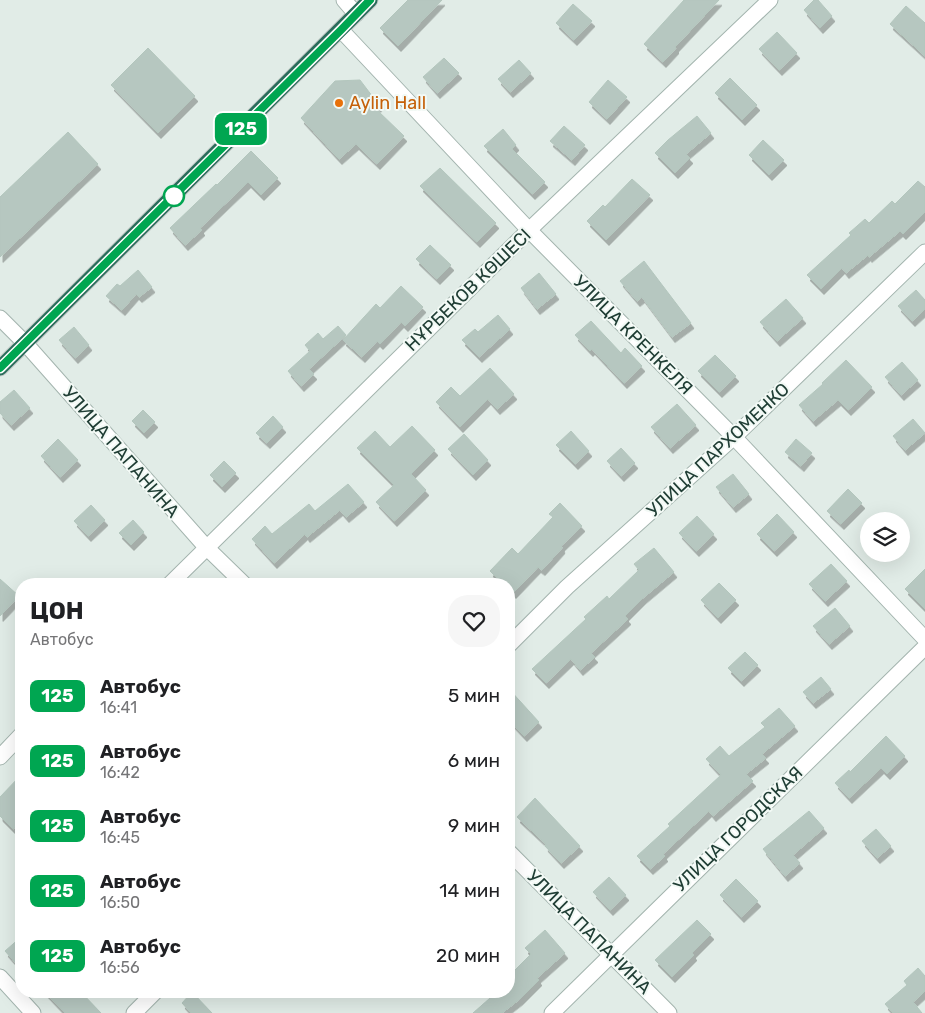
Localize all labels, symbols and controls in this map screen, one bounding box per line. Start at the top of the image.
place label: Aylin Hall [349,92,426,114]
marker: Aylin Hall [333,97,345,109]
line badge: 125 [212,113,270,145]
text: 125 [225,118,257,140]
unlabelled marker [163,185,185,207]
street label: НҰРБЕКОВ КӨШЕСІ [400,224,536,356]
street label: УЛИЦА КРЕНКЕЛЯ [569,271,697,399]
street label: УЛИЦА ПАРХОМЕНКО [642,378,794,522]
street label: УЛИЦА ПАПАНИНА [58,382,184,522]
map controls [860,512,910,562]
button: layers [860,512,910,562]
button: heart [448,595,500,647]
text: ЦОН [30,597,84,625]
text: Автобус [30,630,94,649]
text: Автобус [100,675,181,698]
text: 5 мин [448,684,500,707]
text: 125 [41,685,74,707]
text: 16:41 [100,698,137,717]
text: Автобус [100,740,181,763]
text: 6 мин [448,749,500,772]
text: 125 [41,750,74,772]
street label: УЛИЦА ГОРОДСКАЯ [669,762,807,896]
text: 16:42 [100,763,140,782]
text: Автобус [100,805,181,828]
text: 9 мин [448,814,500,837]
text: 125 [41,815,74,837]
text: 16:45 [100,828,140,847]
street label: УЛИЦА ПАПАНИНА [522,865,656,999]
text: Автобус [100,870,181,893]
text: 14 мин [439,879,500,902]
text: 125 [41,880,74,902]
text: 16:50 [100,893,140,912]
text: Автобус [100,935,181,958]
text: 20 мин [436,944,500,967]
text: 125 [41,945,74,967]
text: 16:56 [100,958,140,977]

